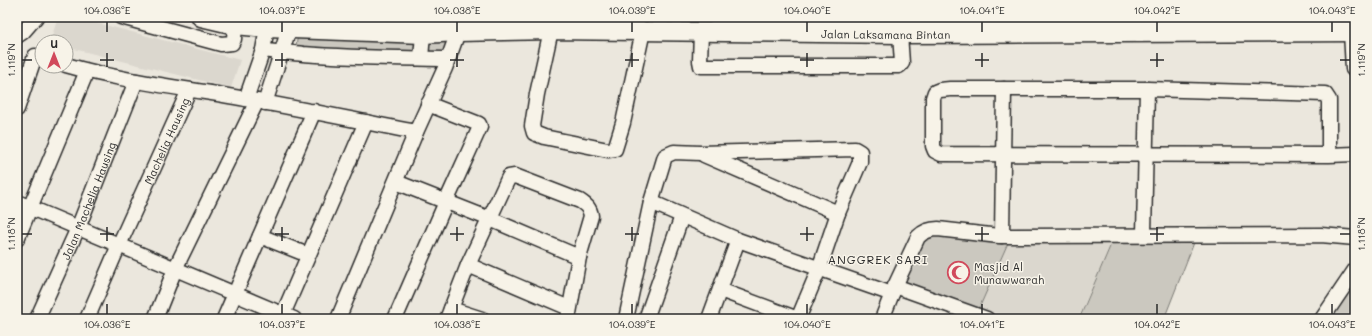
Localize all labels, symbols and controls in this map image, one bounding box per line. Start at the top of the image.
text: 104.036°E [83,3,131,17]
text: 104.037°E [259,3,306,17]
text: 104.038°E [433,3,481,17]
text: 104.039°E [609,3,656,17]
text: 104.040°E [783,3,831,17]
text: 104.041°E [959,3,1005,17]
text: 104.042°E [1134,3,1181,17]
text: 104.043°E [1309,3,1356,17]
street label: Jalan Laksamana Bintan [821,26,950,42]
north arrow [34,34,74,74]
text: U [50,36,58,51]
text: 1.119°N [4,43,18,77]
text: 1.119°N [1354,43,1368,77]
street label: Machelia Hausing [140,95,192,187]
street label: Jalan Machelia Hausing [57,140,119,262]
text: 1.118°N [4,217,18,251]
text: 1.118°N [1354,217,1368,251]
district label: ANGGREK SARI [828,251,928,267]
mosque icon: Masjid Al Munawwarah [945,259,971,285]
place label: Masjid Al Munawwarah [974,259,1044,287]
text: 104.036°E [83,317,131,331]
text: 104.037°E [259,317,306,331]
text: 104.038°E [433,317,481,331]
text: 104.039°E [609,317,656,331]
text: 104.040°E [783,317,831,331]
text: 104.041°E [959,317,1005,331]
text: 104.042°E [1134,317,1181,331]
text: 104.043°E [1309,317,1356,331]

